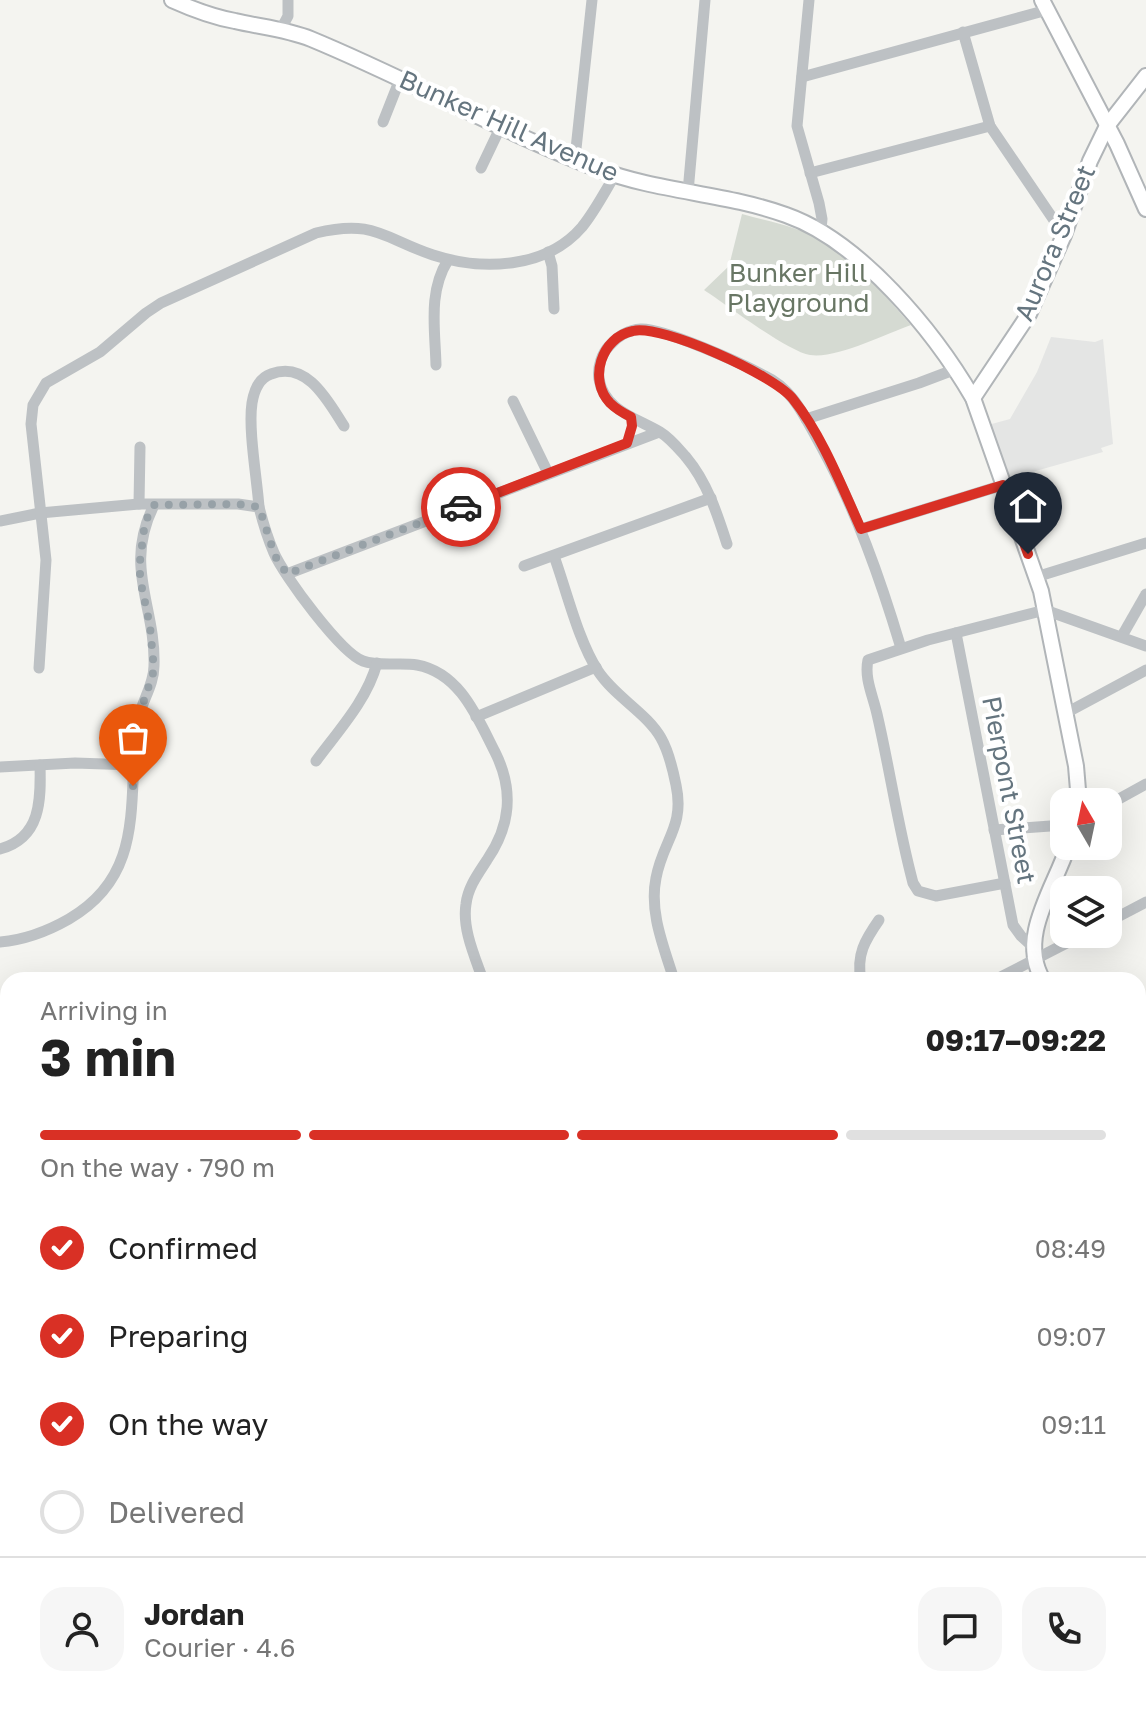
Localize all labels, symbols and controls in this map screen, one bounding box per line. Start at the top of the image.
street label: Bunker Hill Avenue [395,63,624,188]
street label: Aurora Street [1008,160,1101,325]
park label: Bunker Hill Playground [727,257,869,318]
courier [421,467,501,547]
pin [994,472,1062,554]
icon: home [1006,484,1050,528]
icon: car [439,485,483,529]
street label: Pierpont Street [976,693,1043,886]
pin [99,704,167,786]
icon: bag [111,716,155,760]
north arrow [1050,788,1122,860]
map controls [1050,788,1122,948]
button: layers [1050,876,1122,948]
text: Arriving in [40,995,168,1026]
text: 09:17–09:22 [925,1022,1106,1058]
text: 3 min [40,1025,176,1087]
text: On the way · 790 m [40,1152,275,1183]
icon: check [40,1226,84,1270]
text: Confirmed [108,1230,258,1266]
text: 08:49 [1035,1233,1106,1264]
icon: check [40,1314,84,1358]
text: Preparing [108,1318,249,1354]
text: 09:07 [1036,1321,1106,1352]
icon: check [40,1402,84,1446]
text: On the way [108,1406,268,1442]
text: 09:11 [1041,1409,1106,1440]
text: Delivered [108,1494,245,1530]
button: person [40,1587,124,1671]
button: chat [918,1587,1002,1671]
button: phone [1022,1587,1106,1671]
text: Jordan [144,1596,244,1632]
text: Courier · 4.6 [144,1632,296,1663]

